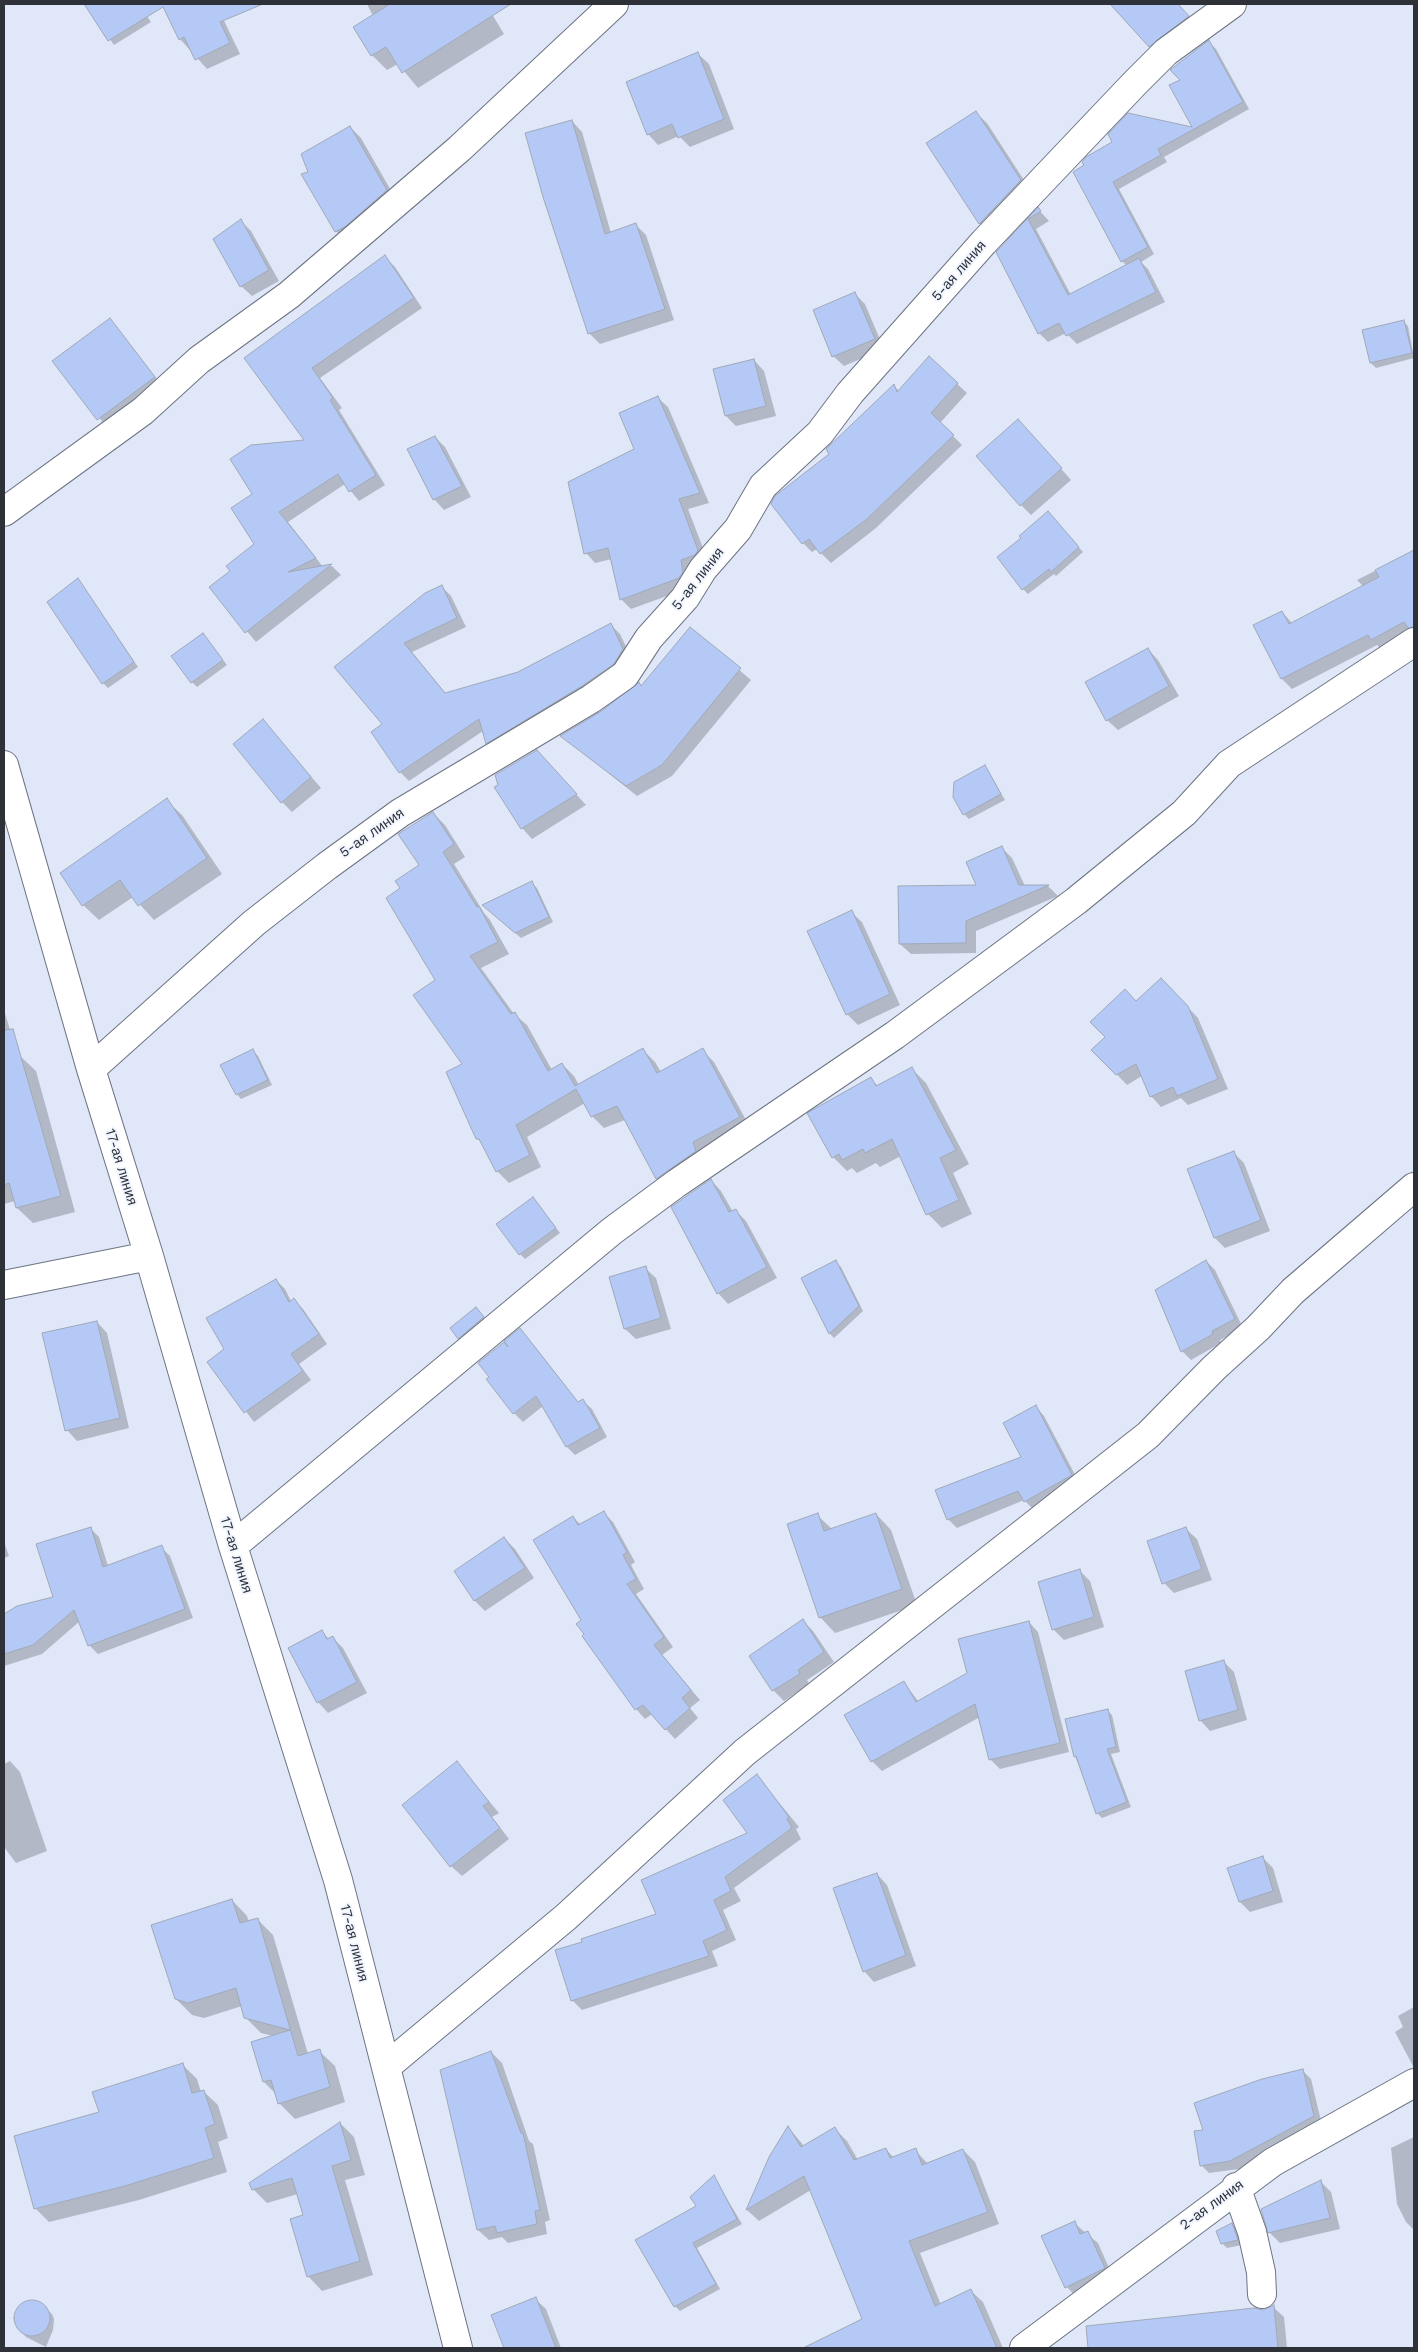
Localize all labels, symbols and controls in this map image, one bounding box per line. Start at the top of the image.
street label: 5-ая линия [928,237,990,305]
street label: 5-ая линия [668,544,728,614]
street label: 5-ая линия [337,805,407,861]
street label: 17-ая линия [101,1127,141,1207]
street label: 17-ая линия [216,1515,256,1595]
street label: 17-ая линия [336,1903,372,1983]
street label: 2-ая линия [1177,2176,1247,2234]

